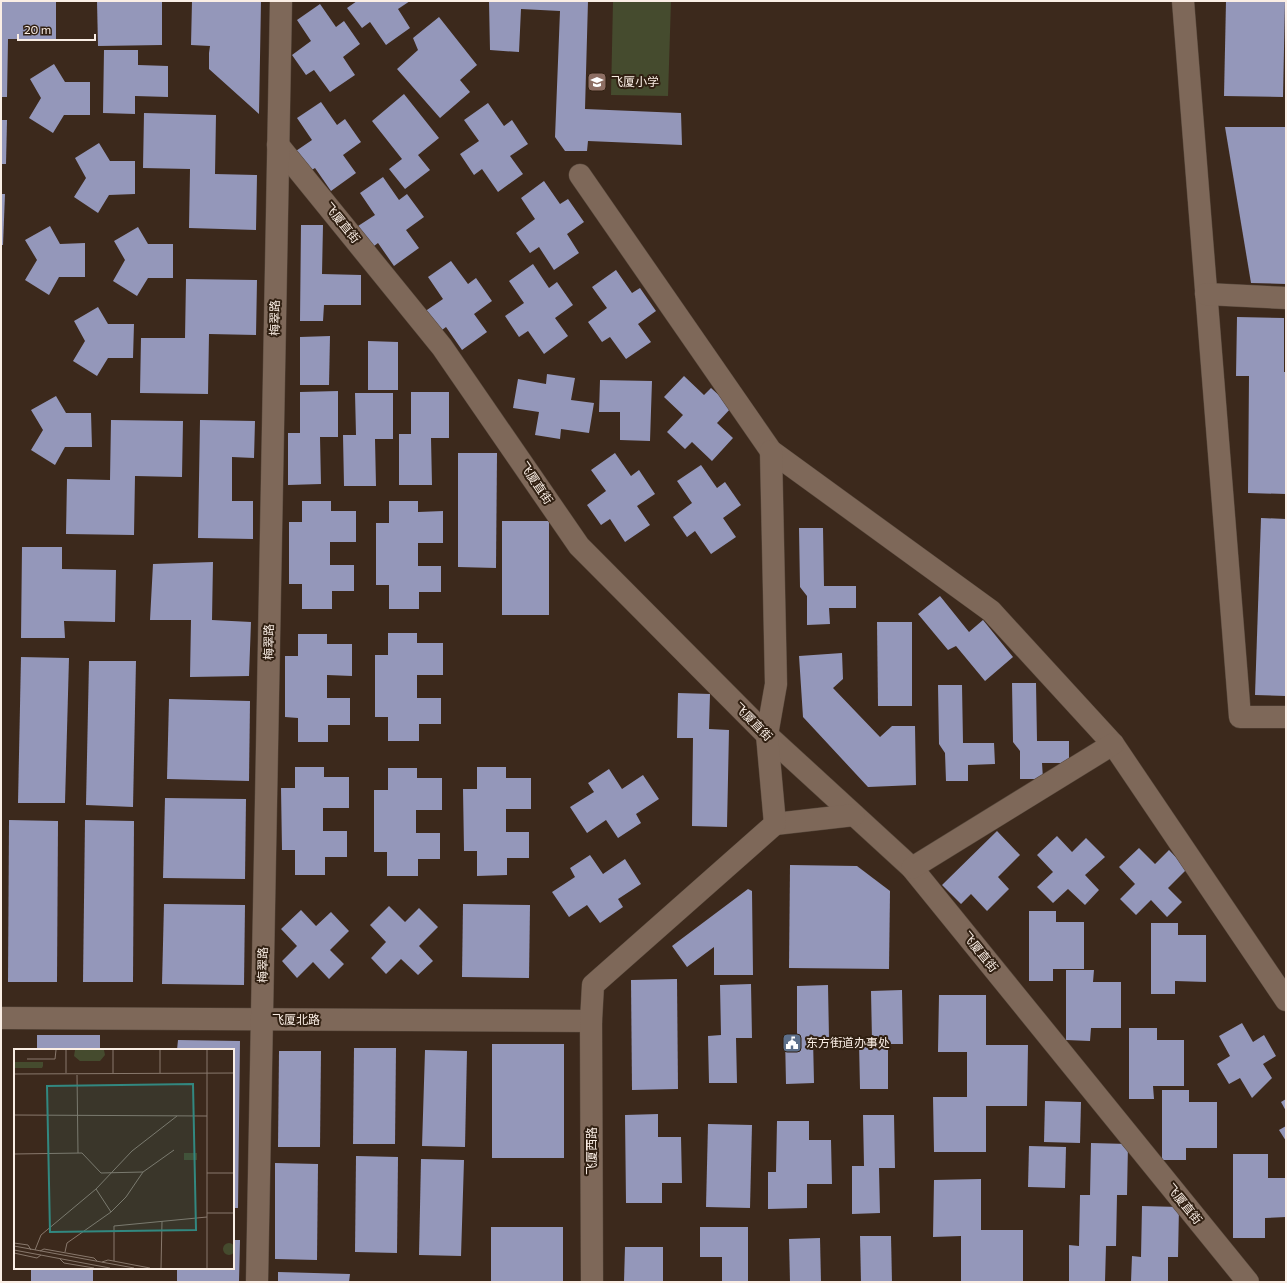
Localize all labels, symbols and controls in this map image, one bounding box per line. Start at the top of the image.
scale bar [18,16,95,42]
text: 20 m [24,22,51,36]
school or university icon: 飞厦小学 [586,71,608,93]
place label: 飞厦小学 [611,74,659,88]
street label: 飞厦直街 [322,199,363,245]
street label: 梅翠路 [267,300,281,336]
street label: 飞厦直街 [518,459,556,506]
street label: 梅翠路 [261,624,275,660]
street label: 飞厦直街 [732,699,776,743]
street label: 飞厦直街 [960,928,1001,974]
street label: 梅翠路 [255,947,269,983]
street label: 飞厦北路 [272,1012,320,1026]
public building icon: 东方街道办事处 [781,1032,803,1054]
place label: 东方街道办事处 [806,1035,890,1049]
inset map [14,1049,234,1269]
street label: 飞厦西路 [584,1127,598,1175]
street label: 飞厦直街 [1164,1180,1205,1226]

